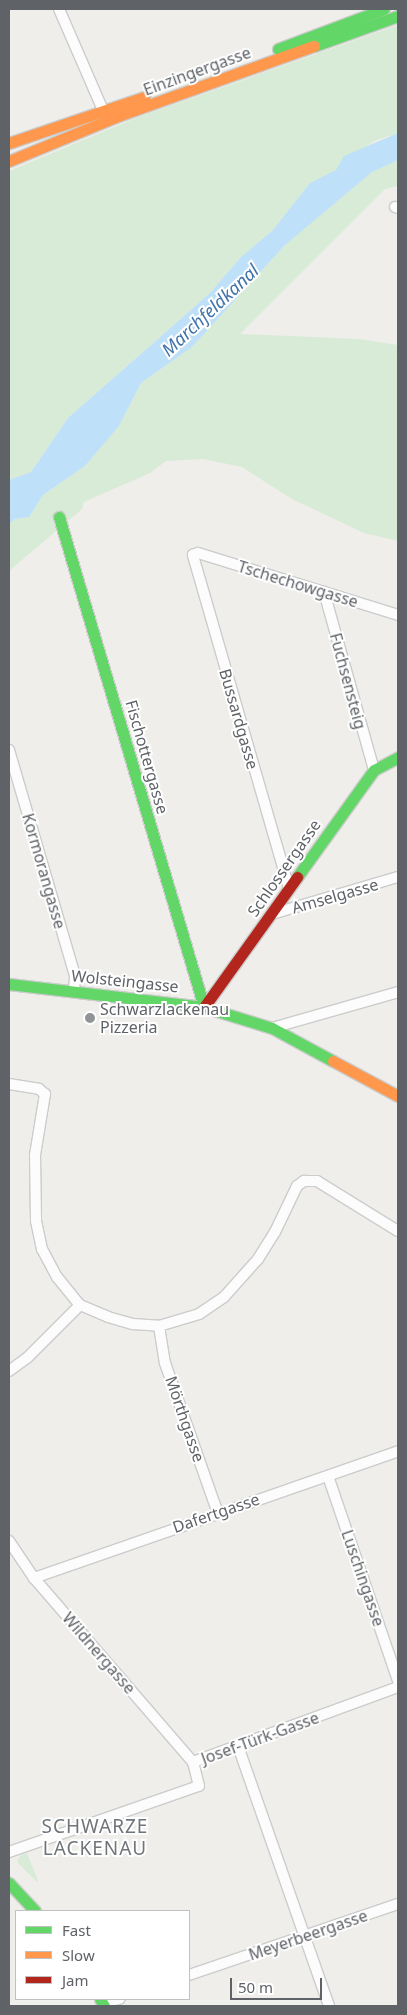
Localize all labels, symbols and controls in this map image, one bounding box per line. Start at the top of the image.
street label: Einzingergasse [141,43,253,99]
water label: Marchfeldkanal [157,259,263,361]
street label: Tschechowgasse [235,557,361,611]
street label: Fuchsensteig [326,631,370,731]
street label: Bussardgasse [215,666,263,772]
street label: Fischottergasse [122,698,172,816]
street label: Kormorangasse [18,811,70,931]
street label: Schlossergasse [243,816,325,920]
street label: Amselgasse [289,874,381,918]
street label: Wolsteingasse [70,966,180,996]
place label: Schwarzlackenau Pizzeria [100,999,229,1037]
marker: Schwarzlackenau Pizzeria [84,1012,96,1024]
street label: Mörthgasse [161,1374,209,1464]
street label: Dafertgasse [170,1489,262,1537]
street label: Luschingasse [338,1527,388,1629]
street label: Wildnergasse [58,1608,140,1698]
street label: Josef-Türk-Gasse [198,1708,322,1768]
district label: SCHWARZE LACKENAU [41,1816,149,1860]
street label: Meyerbeergasse [246,1906,370,1964]
legend [15,1910,190,2000]
text: Fast [62,1920,91,1940]
text: Slow [62,1945,95,1965]
scale bar [232,1968,324,2000]
text: Jam [62,1970,89,1990]
text: 50 m [238,1977,273,1997]

